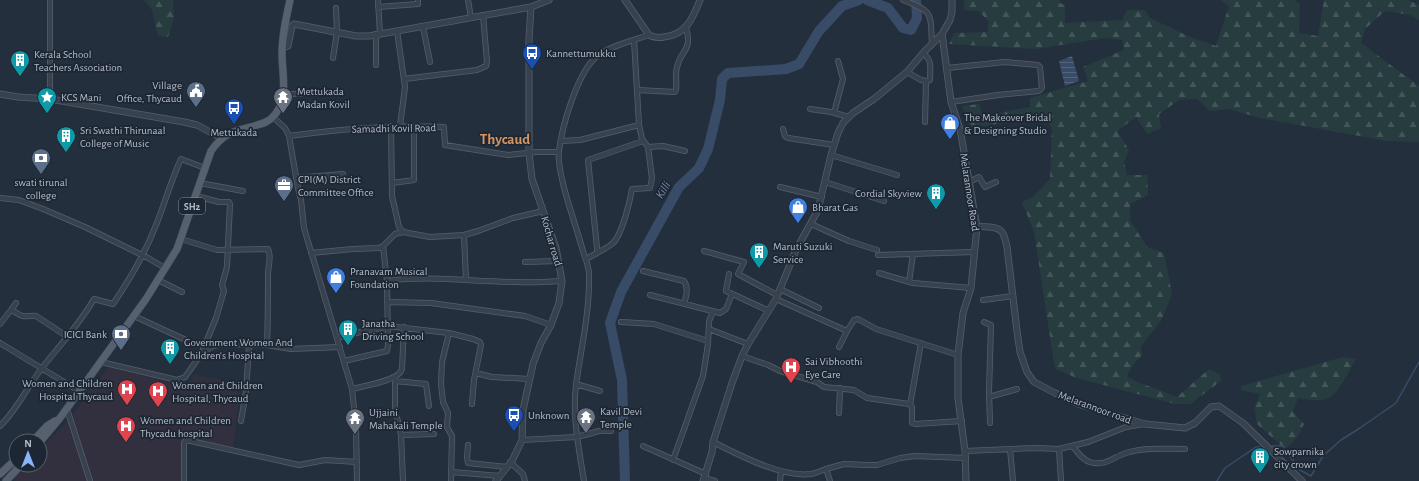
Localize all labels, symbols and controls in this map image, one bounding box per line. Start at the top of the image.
bus stop icon: Kannettumukku [521,42,543,70]
place label: Kannettumukku [546,48,616,59]
building icon: Kerala School Teachers Association [9,49,31,77]
place label: Kerala School Teachers Association [34,49,122,73]
place label: Village Office, Thycaud [116,80,182,104]
public building icon: Village Office, Thycaud [185,80,207,108]
place icon: KCS Mani [36,86,58,114]
temple icon: Mettukada Madan Kovil [272,86,294,114]
place label: Mettukada Madan Kovil [297,86,350,110]
place label: KCS Mani [61,92,101,103]
bus stop icon: Mettukada [223,97,245,125]
shop icon: The Makeover Bridal & Designing Studio [939,112,961,140]
place label: The Makeover Bridal & Designing Studio [964,112,1051,136]
street label: Samadhi Kovil Road [352,122,437,135]
building icon: Sri Swathi Thirunaal College of Music [55,125,77,153]
place label: Sri Swathi Thirunaal College of Music [80,125,165,149]
place label: Mettukada [211,127,257,138]
district label: Thycaud [480,132,530,147]
bank icon: swati tirunal college [30,147,52,175]
street label: Melarannoor Road [958,152,981,232]
office icon: CPI(M) District Committee Office [273,174,295,202]
place label: CPI(M) District Committee Office [298,174,373,198]
place label: swati tirunal college [14,177,68,201]
water label: Killi [653,179,673,201]
building icon: Cordial Skyview [925,182,947,210]
place label: Cordial Skyview [855,188,923,199]
shop icon: Bharat Gas [787,196,809,224]
road number: SH2 [179,198,205,214]
place label: Bharat Gas [812,202,858,213]
street label: Kochar road [539,215,564,268]
building icon: Maruti Suzuki Service [748,241,770,269]
place label: Maruti Suzuki Service [773,241,832,265]
shop icon: Pranavam Musical Foundation [325,266,347,294]
place label: Pranavam Musical Foundation [350,266,427,290]
building icon: Janatha Driving School [337,318,359,346]
place label: Janatha Driving School [362,318,424,342]
bank icon: ICICI Bank [110,323,132,351]
place label: ICICI Bank [64,329,107,340]
building icon: Government Women And Children's Hospital [159,337,181,365]
place label: Government Women And Children's Hospital [184,337,293,361]
hospital icon: Sai Vibhoothi Eye Care [780,356,802,384]
place label: Sai Vibhoothi Eye Care [805,356,862,380]
place label: Women and Children Hospital Thycaud [22,378,113,402]
hospital icon: Women and Children Hospital Thycaud [116,378,138,406]
hospital icon: Women and Children Hospital, Thycaud [147,380,169,408]
place label: Women and Children Hospital, Thycaud [172,380,263,404]
street label: Melarannoor road [1057,389,1133,426]
bus stop icon: Unknown [503,404,525,432]
temple icon: Kavil Devi Temple [575,406,597,434]
place label: Kavil Devi Temple [600,406,642,430]
temple icon: Ujjaini Mahakali Temple [344,407,366,435]
place label: Ujjaini Mahakali Temple [369,407,442,431]
place label: Unknown [528,410,569,421]
hospital icon: Women and Children Thycadu hospital [115,415,137,443]
place label: Women and Children Thycadu hospital [140,415,231,439]
north arrow [8,433,48,473]
text: N [24,438,32,449]
building icon: Sowparnika city crown [1249,446,1271,474]
place label: Sowparnika city crown [1274,446,1324,470]

